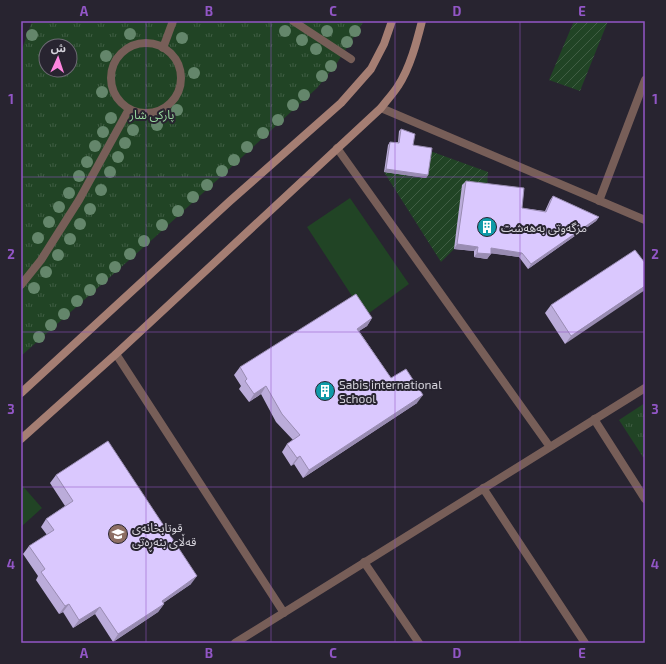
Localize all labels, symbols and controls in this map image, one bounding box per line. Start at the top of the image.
text: A [80,3,89,19]
text: B [205,3,213,19]
text: C [329,3,337,19]
text: D [453,3,462,19]
text: E [578,3,586,19]
north arrow [38,38,78,78]
text: ش [51,41,66,55]
text: 1 [8,91,14,107]
text: 1 [652,91,658,107]
park label: پارکی شار [129,107,174,123]
building icon: مزگەوتی بەهەشت [476,216,498,238]
place label: مزگەوتی بەهەشت [501,220,587,235]
text: 2 [7,246,15,262]
text: 2 [651,246,659,262]
place label: Sabis international School [339,377,442,405]
building icon: Sabis international School [314,380,336,402]
text: 3 [7,401,15,417]
text: 3 [651,401,659,417]
place label: قوتابخانەی قەڵای بنەڕەتی [132,520,196,553]
school or university icon: قوتابخانەی قەڵای بنەڕەتی [107,523,129,545]
text: 4 [7,556,15,572]
text: 4 [651,556,659,572]
text: A [80,645,89,661]
text: B [205,645,213,661]
text: C [329,645,337,661]
text: D [453,645,462,661]
text: E [578,645,586,661]

